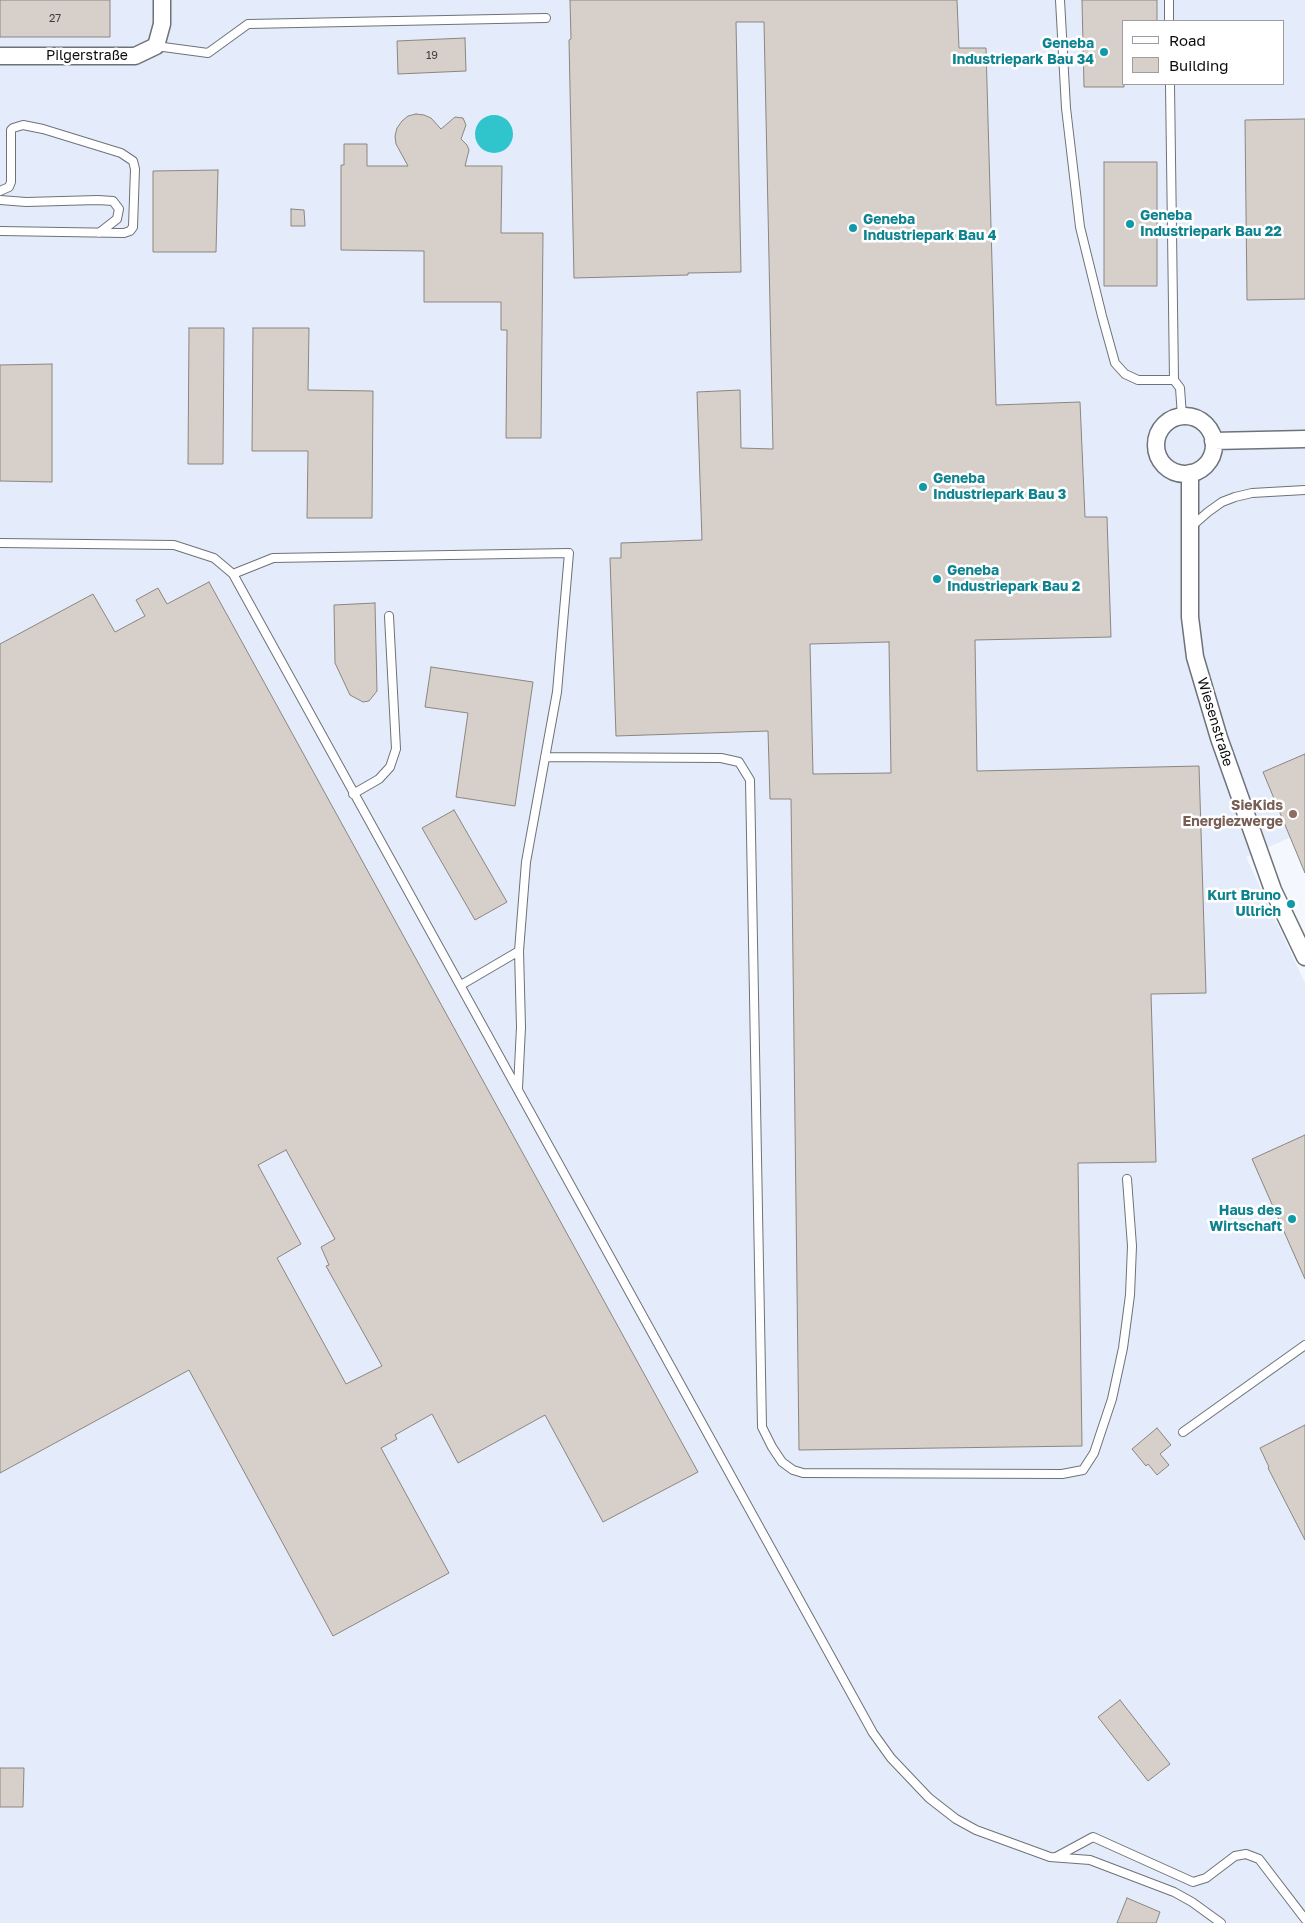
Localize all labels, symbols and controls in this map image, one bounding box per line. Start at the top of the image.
house number: 27 [49,12,61,26]
legend [1122,20,1285,85]
text: Road [1169,31,1206,49]
place label: Geneba Industriepark Bau 34 [952,36,1094,68]
marker: Geneba Industriepark Bau 34 [1098,46,1110,58]
street label: Pilgerstraße [46,48,128,64]
house number: 19 [426,49,438,63]
text: Building [1169,56,1229,74]
place label: Geneba Industriepark Bau 22 [1140,208,1282,240]
place label: Geneba Industriepark Bau 4 [863,212,996,244]
marker: Geneba Industriepark Bau 22 [1124,218,1136,230]
marker: Geneba Industriepark Bau 4 [847,222,859,234]
place label: Geneba Industriepark Bau 3 [933,471,1066,504]
marker: Geneba Industriepark Bau 3 [917,481,929,493]
place label: Geneba Industriepark Bau 2 [947,563,1080,596]
marker: Geneba Industriepark Bau 2 [931,573,943,585]
street label: Wiesenstraße [1194,676,1236,768]
place label: SieKids Energiezwerge [1183,798,1283,830]
marker: SieKids Energiezwerge [1287,808,1299,820]
place label: Kurt Bruno Ullrich [1207,888,1281,920]
marker: Kurt Bruno Ullrich [1285,898,1297,910]
place label: Haus des Wirtschaft [1209,1203,1282,1236]
marker: Haus des Wirtschaft [1286,1213,1298,1225]

